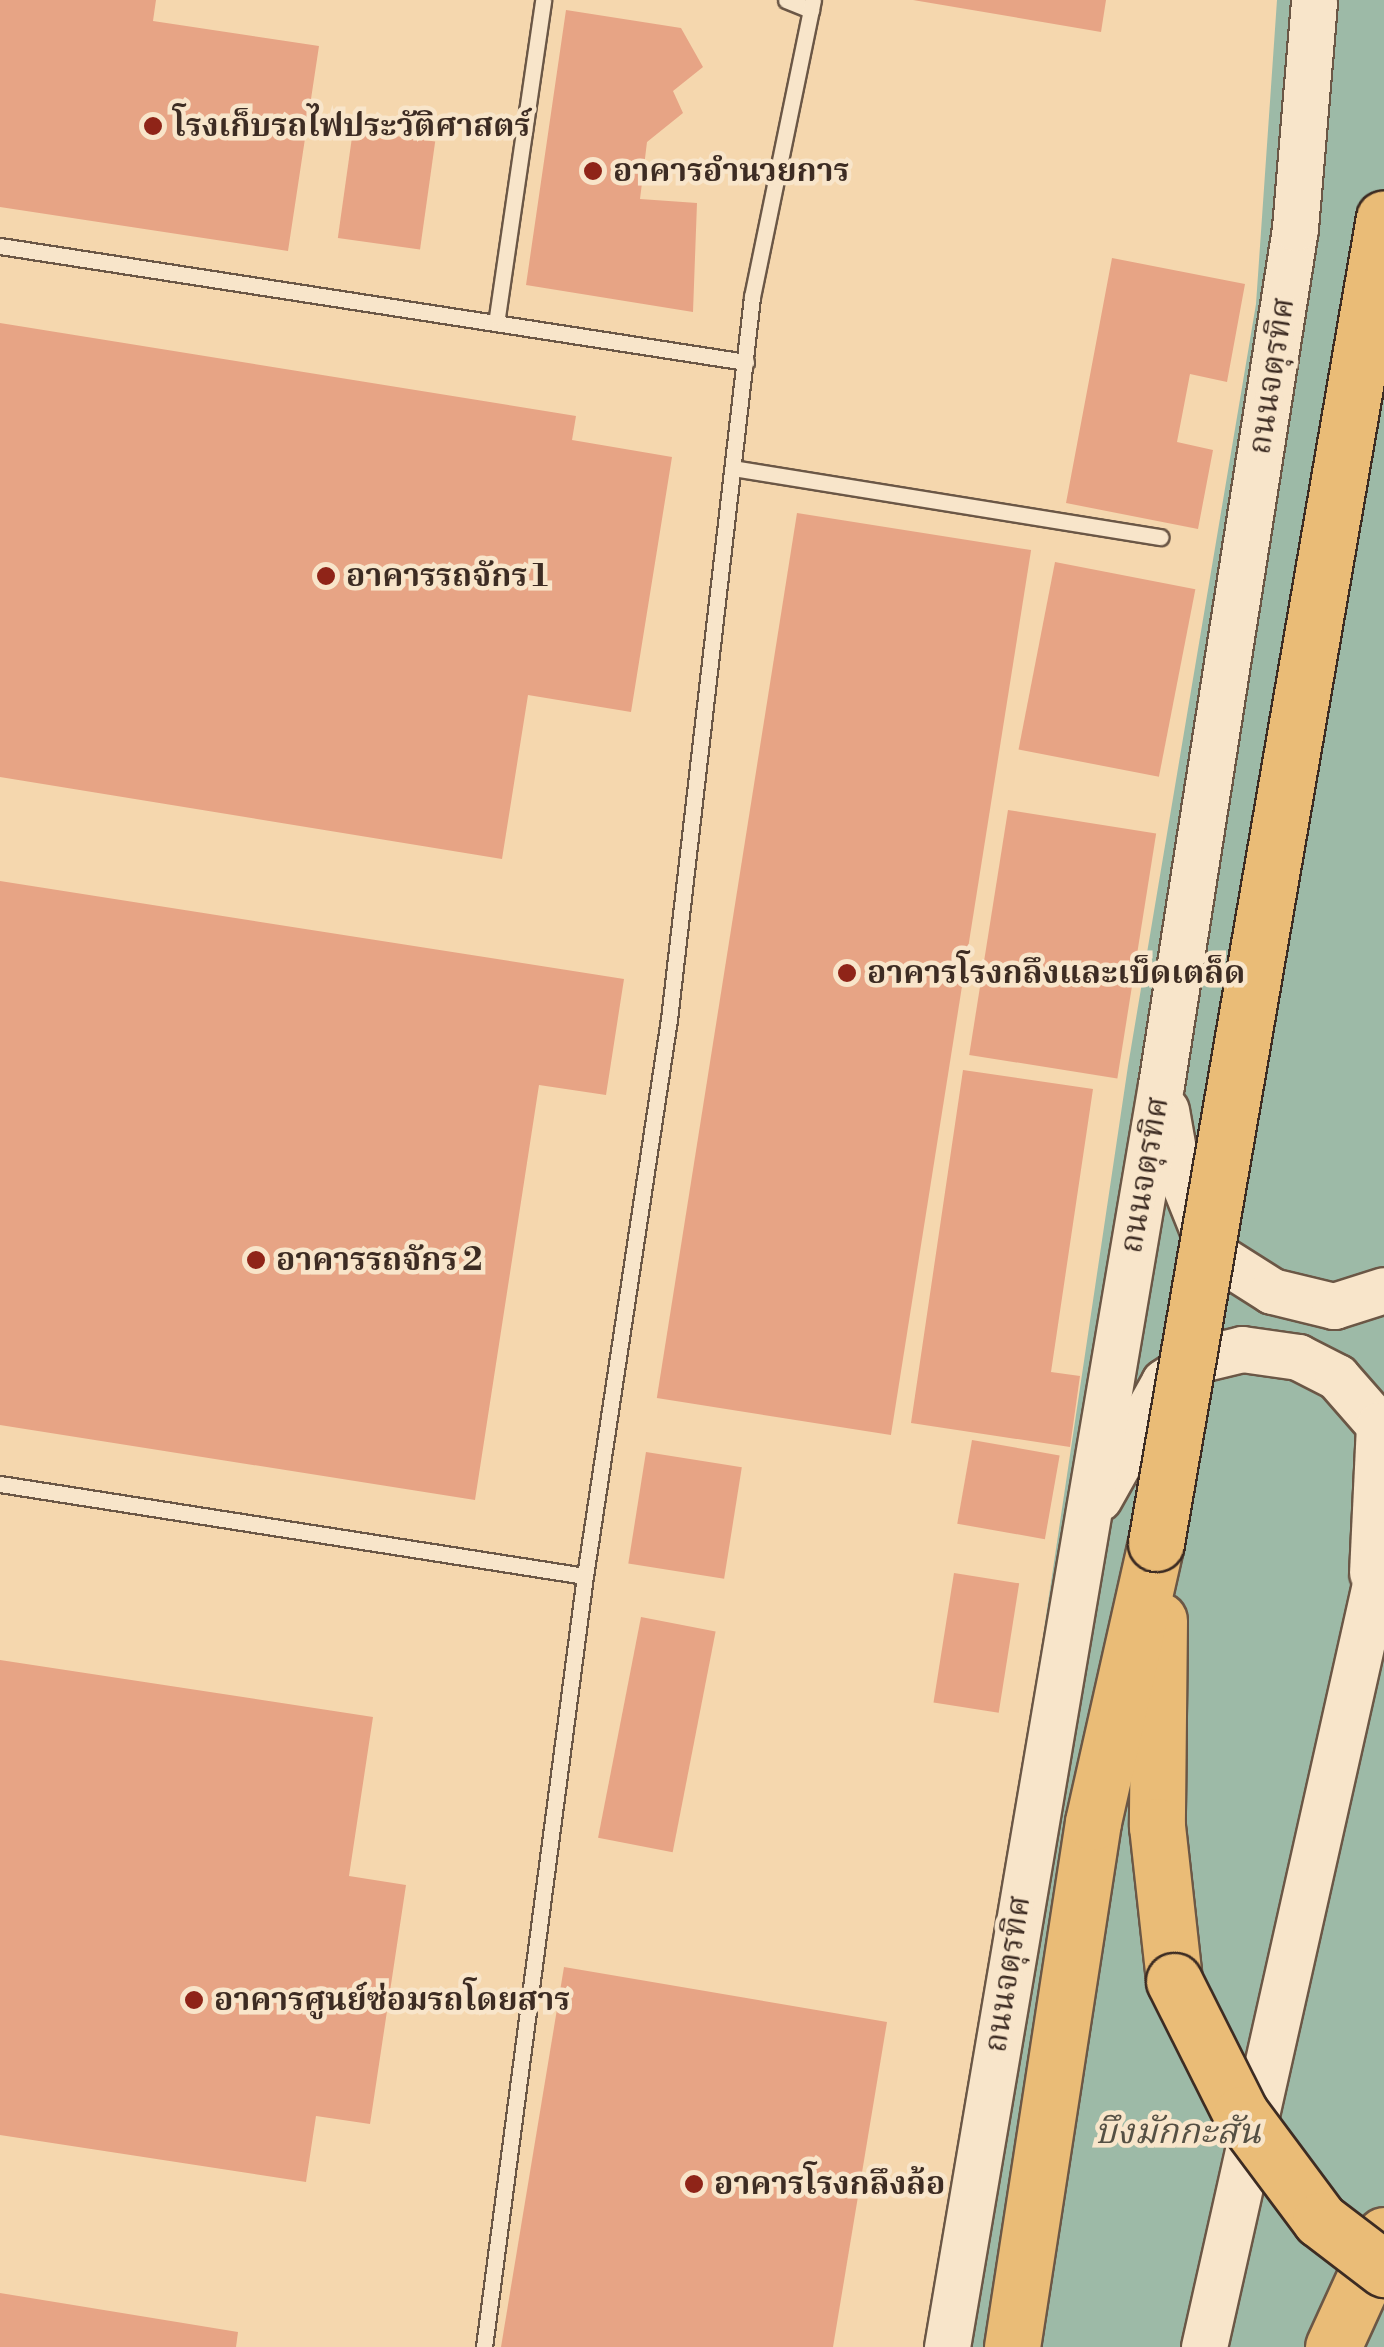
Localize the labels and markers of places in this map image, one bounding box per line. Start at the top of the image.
place label: โรงเก็บรถไฟประวัติศาสตร์ [173,107,530,145]
marker: โรงเก็บรถไฟประวัติศาสตร์ [142,115,164,137]
place label: อาคารอำนวยการ [613,152,850,190]
marker: อาคารอำนวยการ [582,160,604,182]
place label: อาคารรถจักร 1 [346,557,548,595]
marker: อาคารรถจักร 1 [315,565,337,587]
place label: อาคารโรงกลึงและเบ็ดเตล็ด [867,954,1245,992]
marker: อาคารโรงกลึงและเบ็ดเตล็ด [836,962,858,984]
place label: อาคารรถจักร 2 [276,1241,483,1279]
marker: อาคารรถจักร 2 [245,1249,267,1271]
place label: อาคารศูนย์ซ่อมรถโดยสาร [214,1981,570,2019]
marker: อาคารศูนย์ซ่อมรถโดยสาร [183,1989,205,2011]
place label: อาคารโรงกลึงล้อ [714,2165,945,2203]
marker: อาคารโรงกลึงล้อ [683,2173,705,2195]

